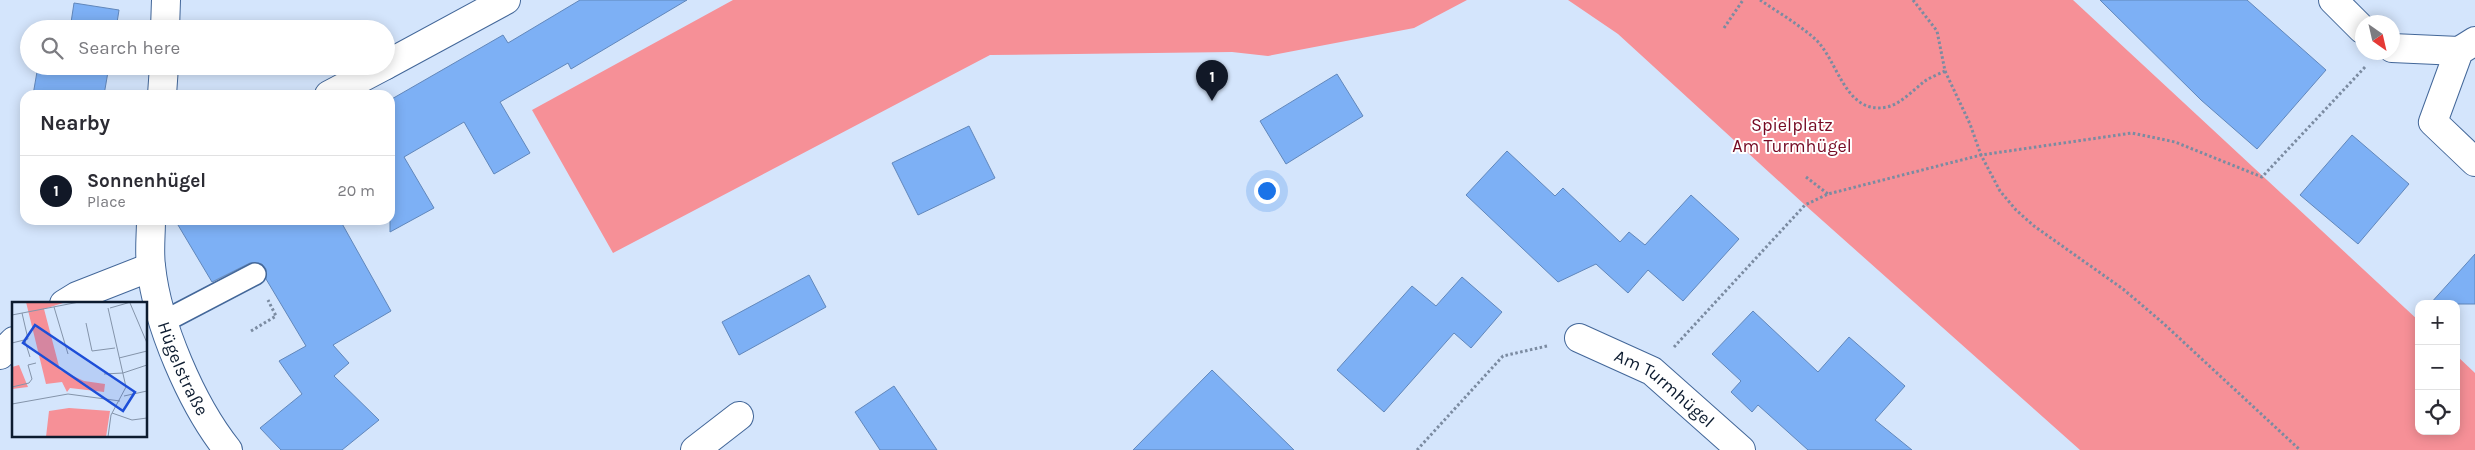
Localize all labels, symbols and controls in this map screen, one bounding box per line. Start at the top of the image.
north arrow [2355,15,2400,60]
search box [20,20,395,75]
icon: search [38,34,66,62]
text: Search here [78,37,180,59]
pin: 1 [1196,60,1228,101]
text: Nearby [40,111,110,135]
park label: Spielplatz Am Turmhügel [1732,114,1852,157]
text: Sonnenhügel [87,170,206,192]
your location [1254,178,1280,204]
text: 1 [53,181,59,200]
text: 20 m [337,181,375,200]
text: Place [87,192,126,211]
map controls [2415,300,2460,435]
button: + [2415,300,2460,345]
inset map [12,302,148,438]
street label: Hügelstraße [153,319,213,420]
street label: Am Turmhügel [1611,345,1719,432]
button: − [2415,345,2460,390]
button: locate [2415,390,2460,435]

